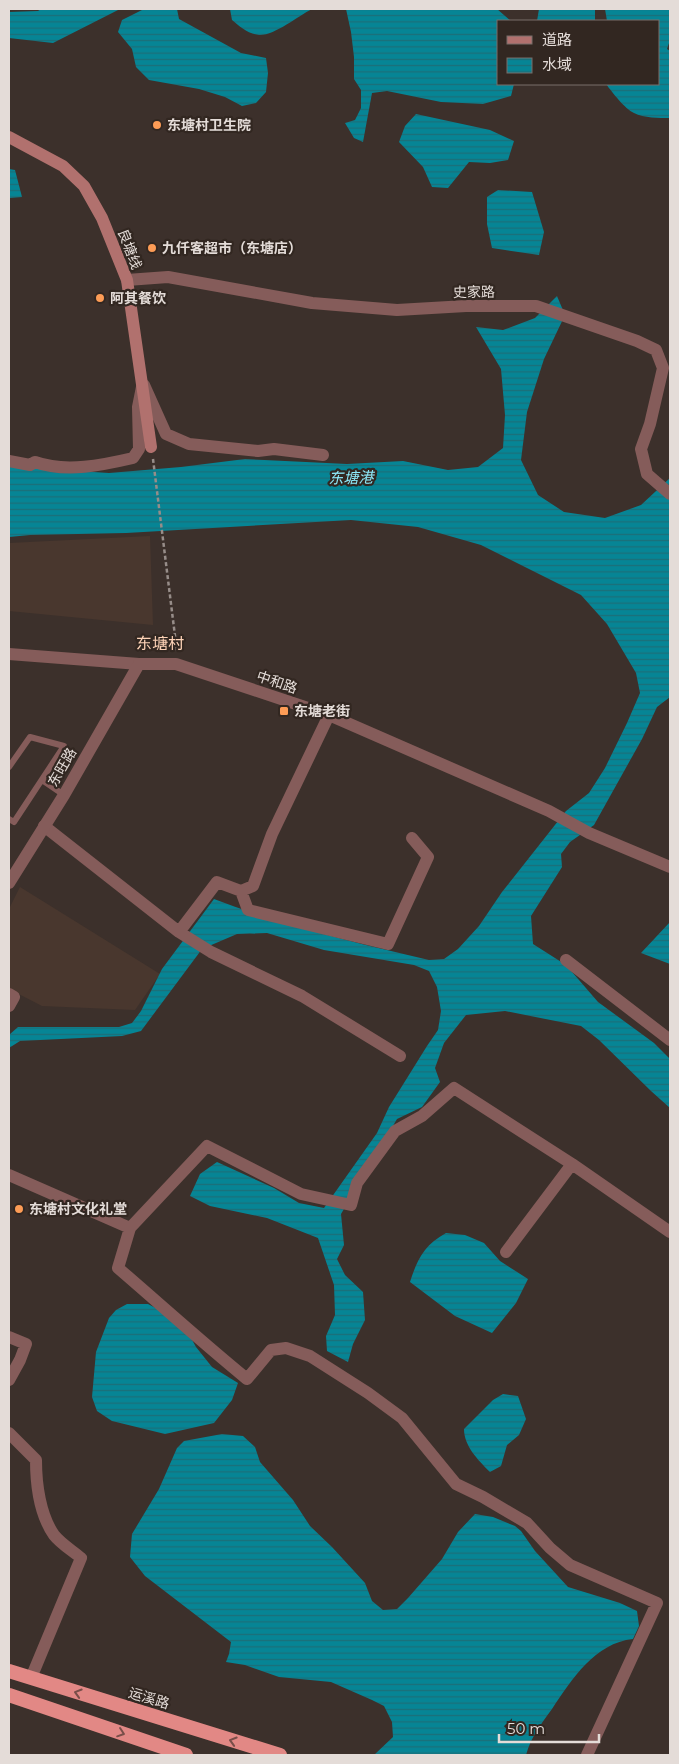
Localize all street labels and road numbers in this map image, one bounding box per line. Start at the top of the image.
street label: 良塘线 [114,226,146,272]
street label: 史家路 [453,283,495,301]
street label: 中和路 [254,667,300,697]
street label: 东旺路 [44,744,80,790]
street label: 运溪路 [126,1683,172,1713]

